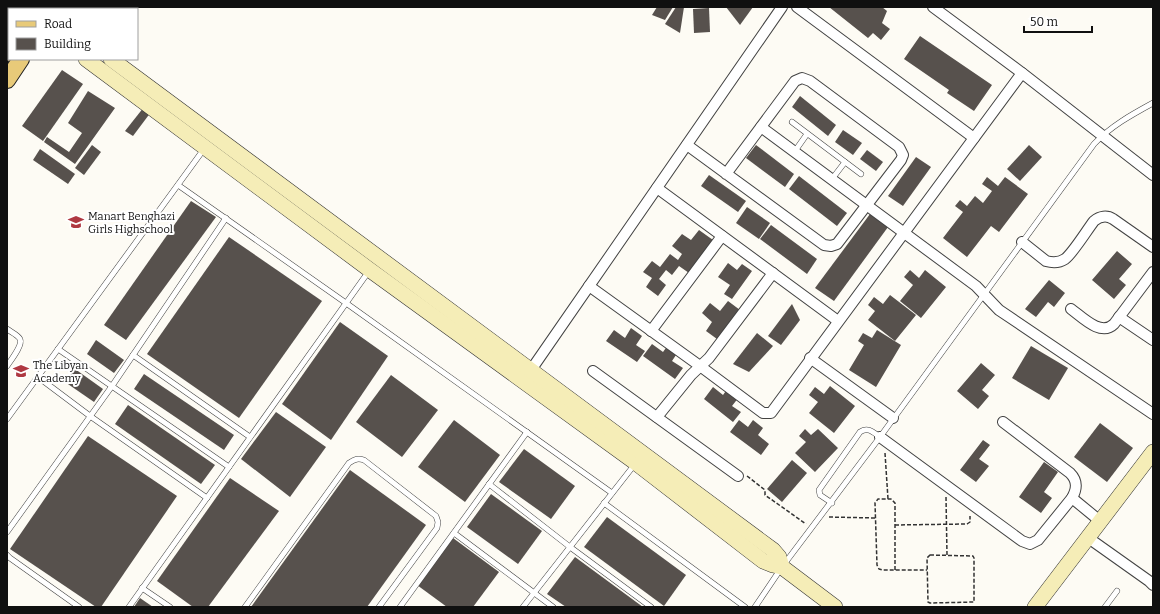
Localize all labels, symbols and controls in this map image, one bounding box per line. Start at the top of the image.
legend [8,8,138,60]
scale bar [1024,8,1092,34]
text: 50 m [1030,15,1059,29]
text: Road [44,17,72,31]
text: Building [44,37,91,51]
place label: Manart Benghazi Girls Highschool [88,210,176,236]
school or university icon: Manart Benghazi Girls Highschool [67,213,85,231]
place label: The Libyan Academy [33,359,88,385]
school or university icon: The Libyan Academy [12,362,30,380]

